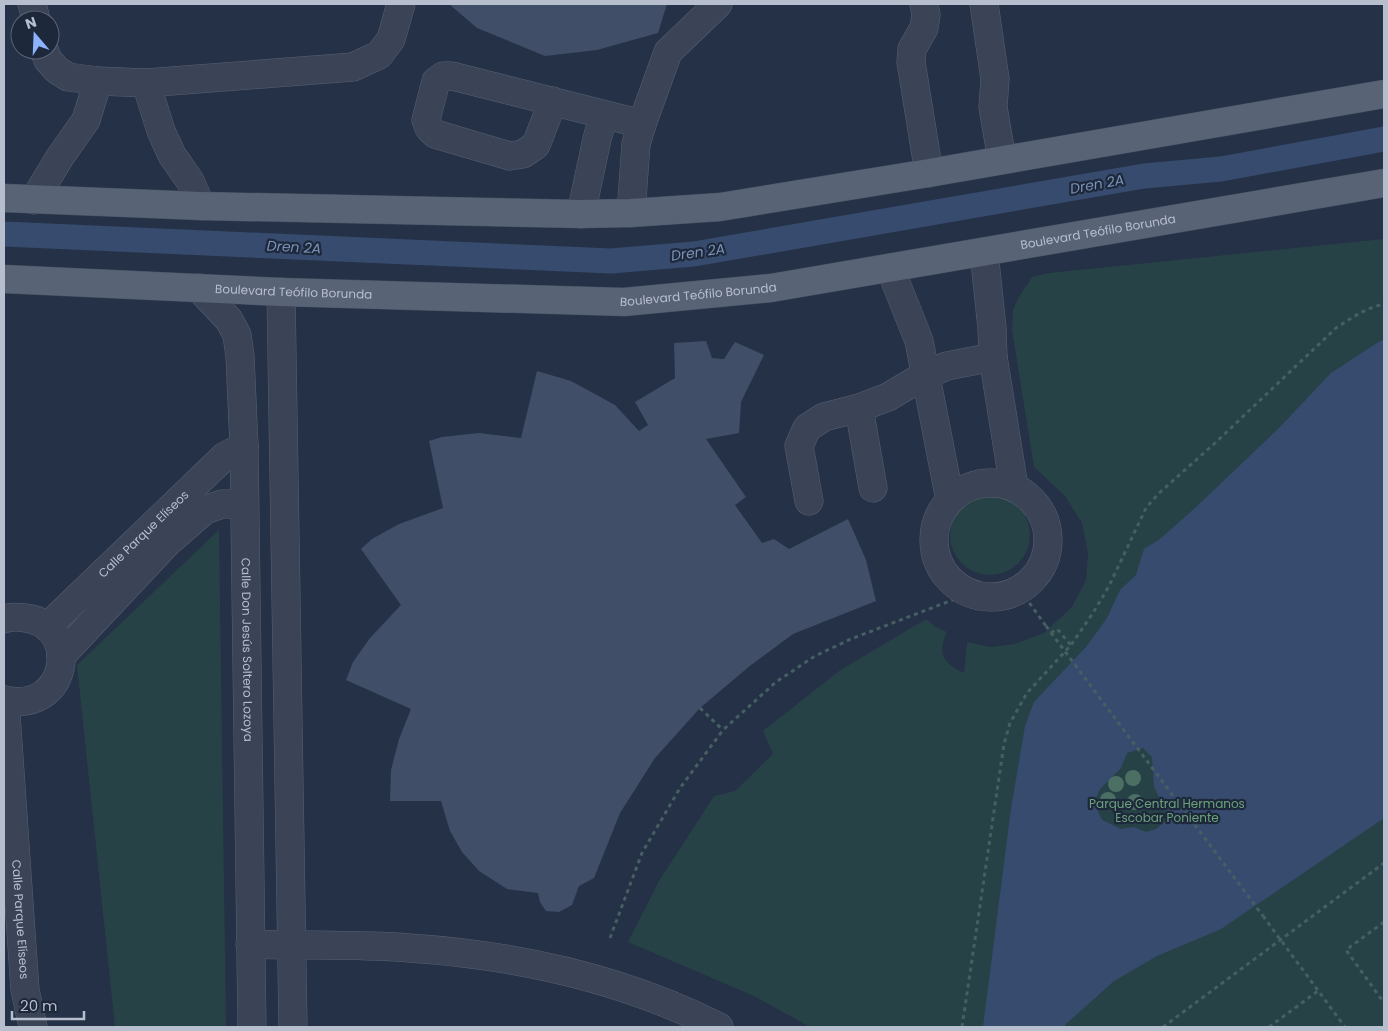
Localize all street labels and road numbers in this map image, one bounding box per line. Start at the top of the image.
street label: Boulevard Teófilo Borunda [1019,210,1177,253]
street label: Boulevard Teófilo Borunda [620,278,778,310]
street label: Boulevard Teófilo Borunda [215,280,373,303]
street label: Calle Parque Elíseos [94,486,192,581]
street label: Calle Don Jesús Soltero Lozoya [238,558,257,742]
street label: Calle Parque Elíseos [8,859,33,980]

